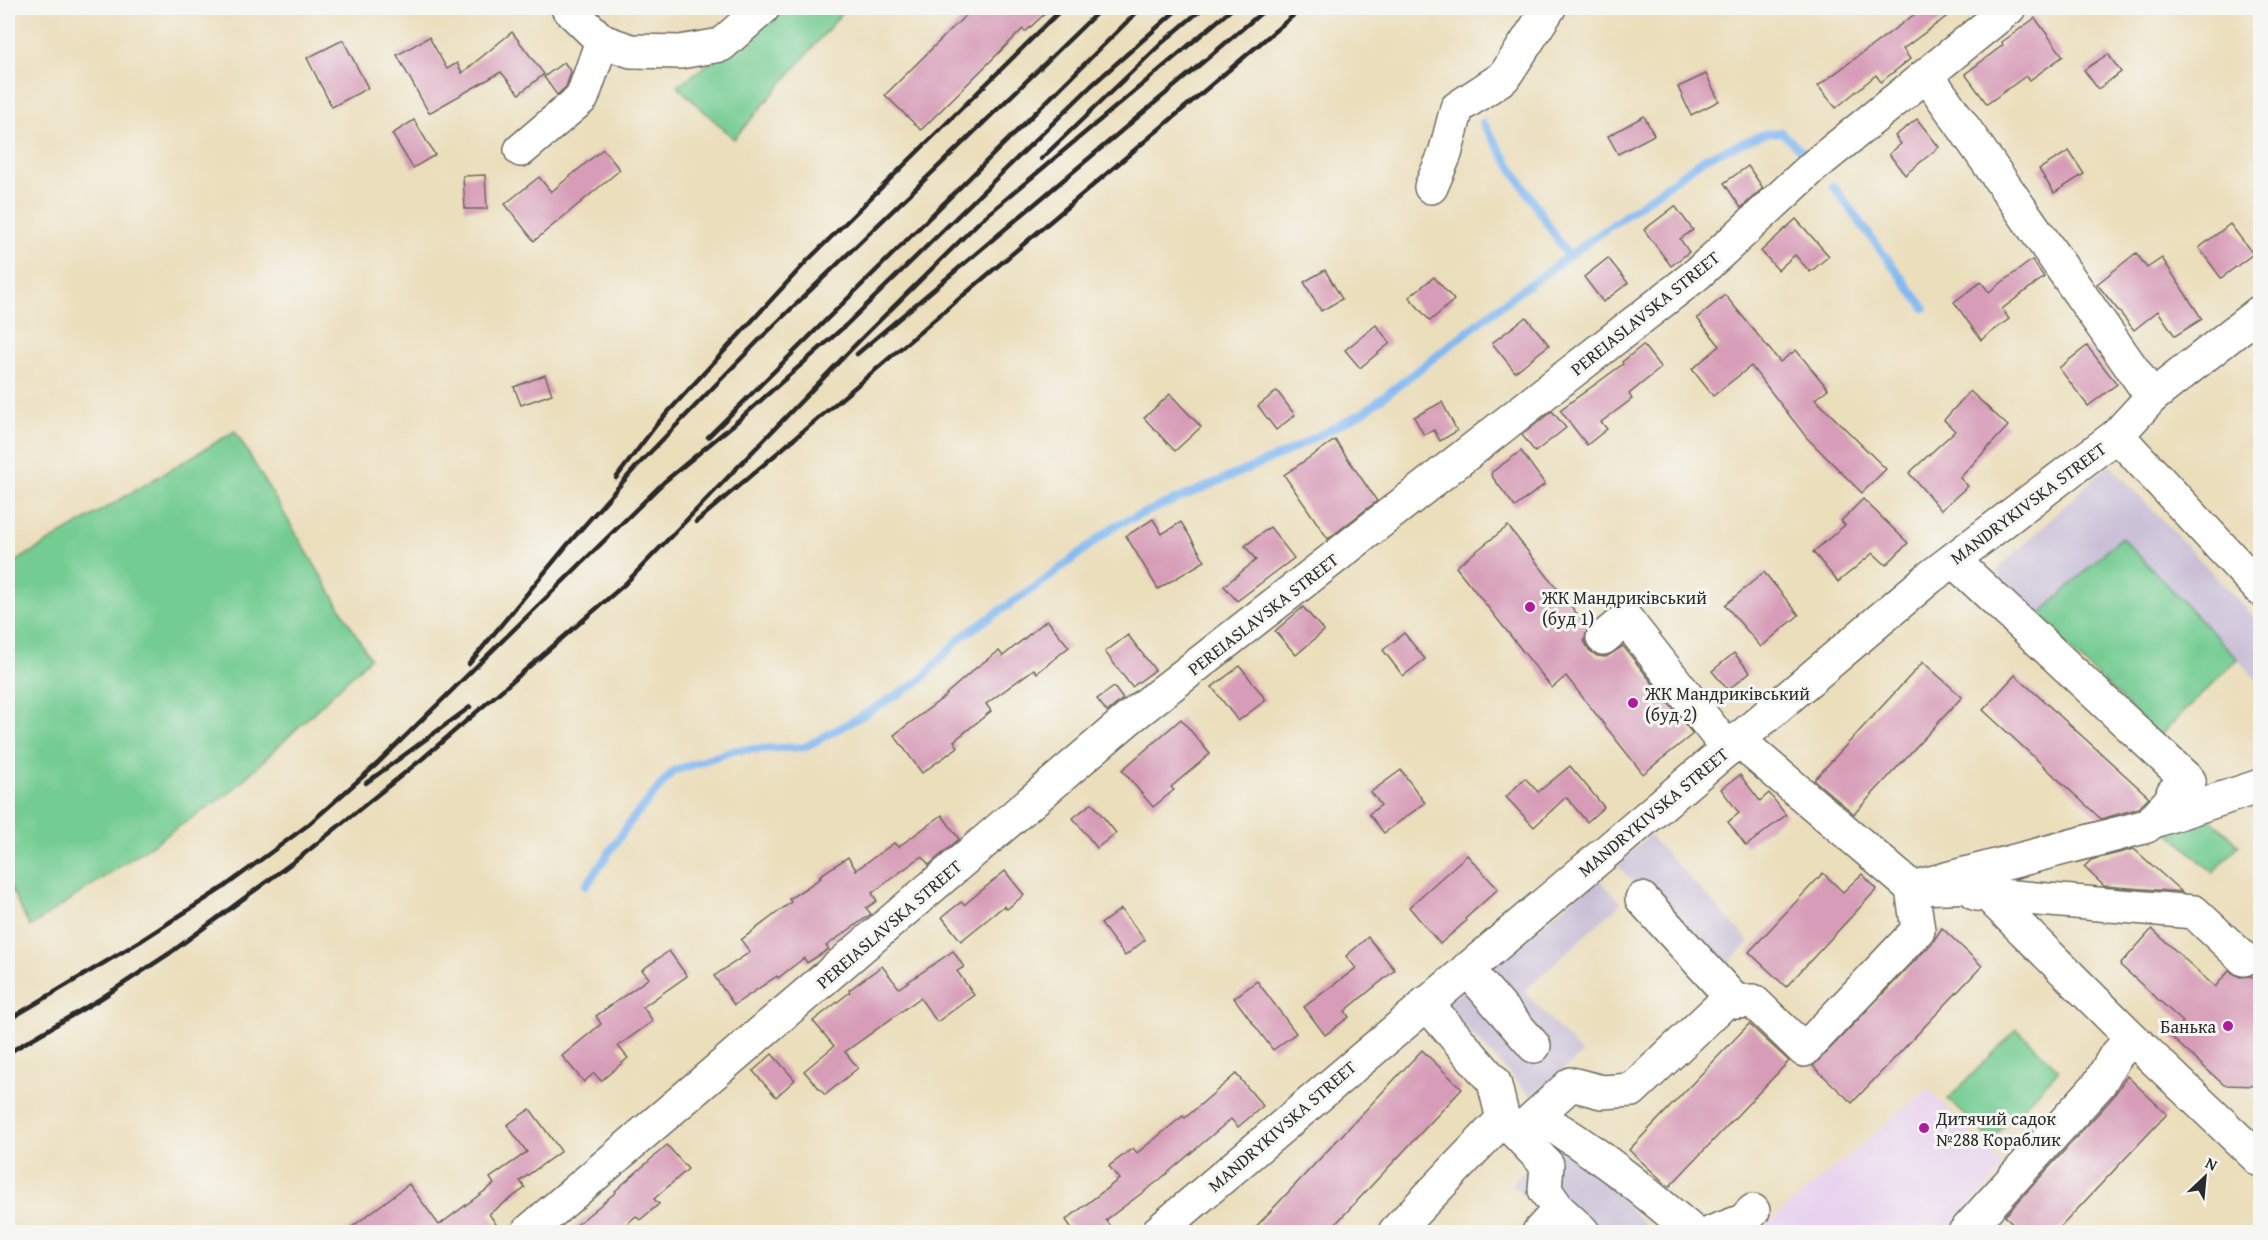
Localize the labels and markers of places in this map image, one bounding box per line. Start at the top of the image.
place label: ЖК Мандриківський (буд 1) [1541,584,1707,632]
marker: ЖК Мандриківський (буд 1) [1523,600,1537,614]
place label: ЖК Мандриківський (буд 2) [1644,680,1810,728]
marker: ЖК Мандриківський (буд 2) [1626,696,1640,710]
place label: Банька [2160,1013,2216,1040]
marker: Банька [2221,1019,2235,1033]
place label: Дитячий садок №288 Кораблик [1935,1105,2061,1153]
marker: Дитячий садок №288 Кораблик [1917,1121,1931,1135]

